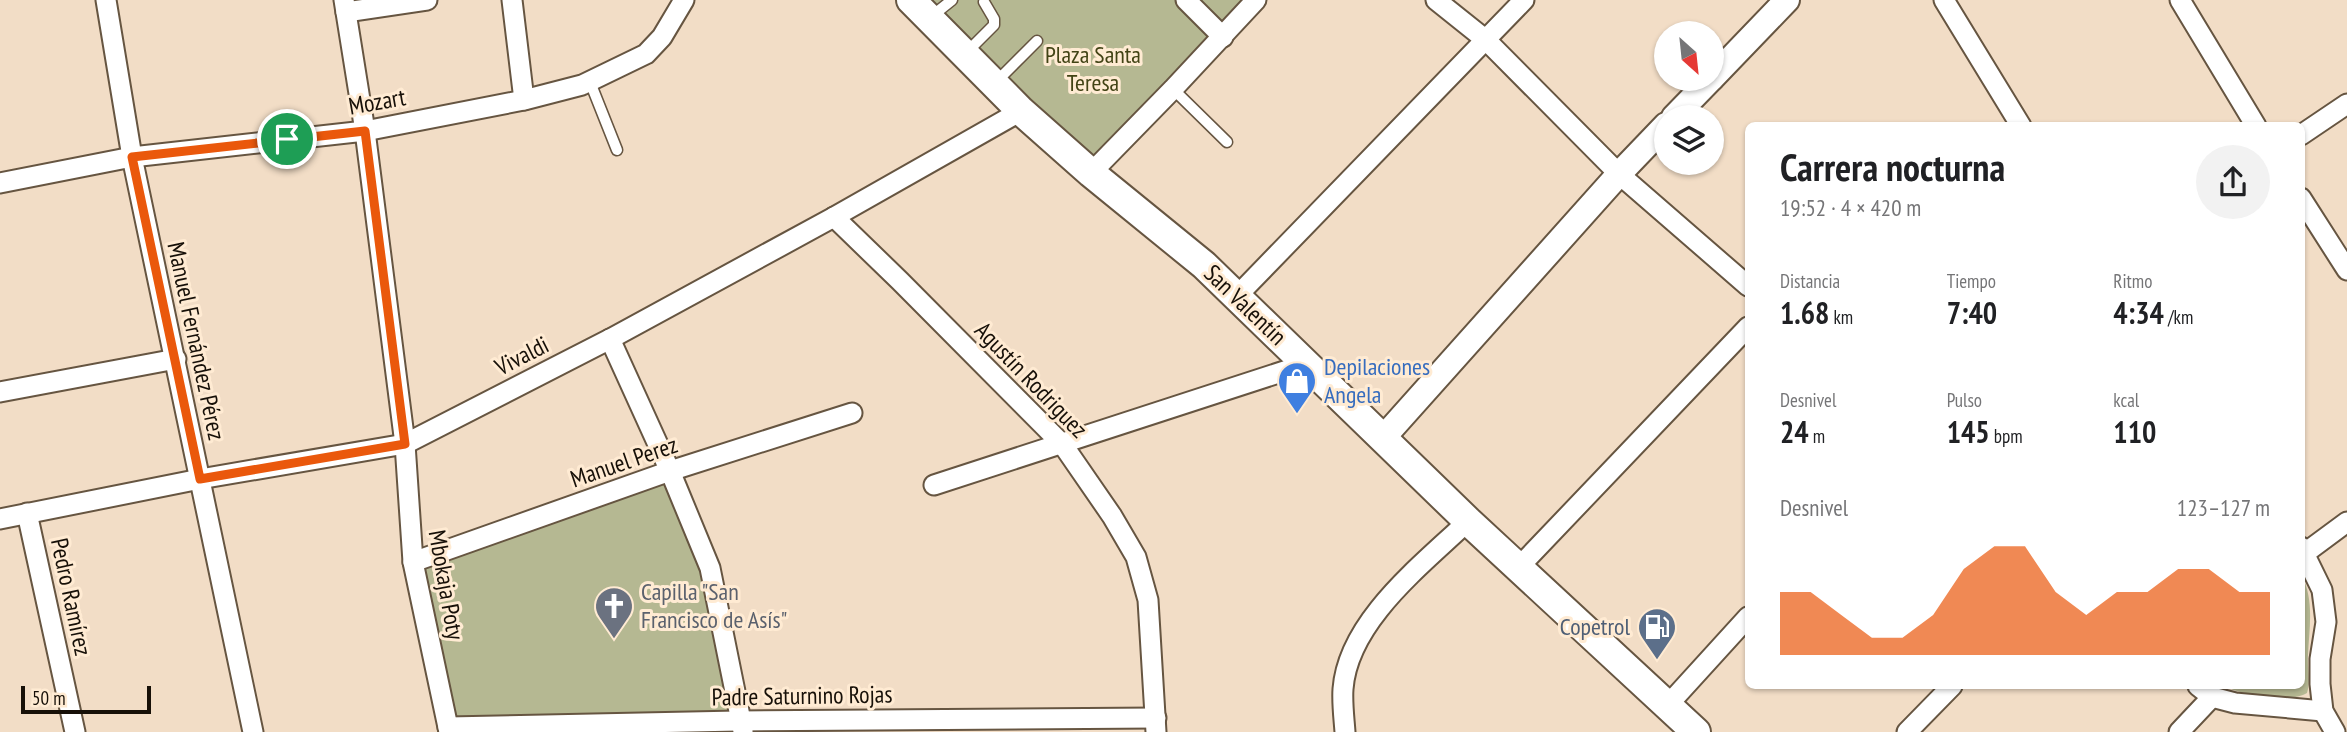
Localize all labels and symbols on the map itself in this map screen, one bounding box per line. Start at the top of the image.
north arrow [1654,21,1724,91]
park label: Plaza Santa Teresa [1045,39,1141,98]
street label: Mozart [346,81,408,122]
pin [257,109,317,169]
street label: Manuel Fernández Pérez [160,239,233,443]
street label: San Valentín [1198,258,1293,352]
street label: Agustín Rodriguez [968,315,1095,444]
street label: Vivaldi [489,329,554,383]
place label: Depilaciones Angela [1324,351,1430,410]
shop icon: Depilaciones Angela [1276,360,1318,415]
street label: Manuel Perez [566,429,682,494]
street label: Mbokaja Poty [422,528,471,642]
street label: Pedro Ramírez [44,535,99,658]
place label: Capilla "San Francisco de Asís" [641,576,787,635]
church icon: Capilla "San Francisco de Asís" [593,585,635,640]
fuel station icon: Copetrol [1636,606,1678,661]
place label: Copetrol [1560,611,1630,642]
street label: Padre Saturnino Rojas [711,678,893,713]
scale bar [21,683,150,715]

